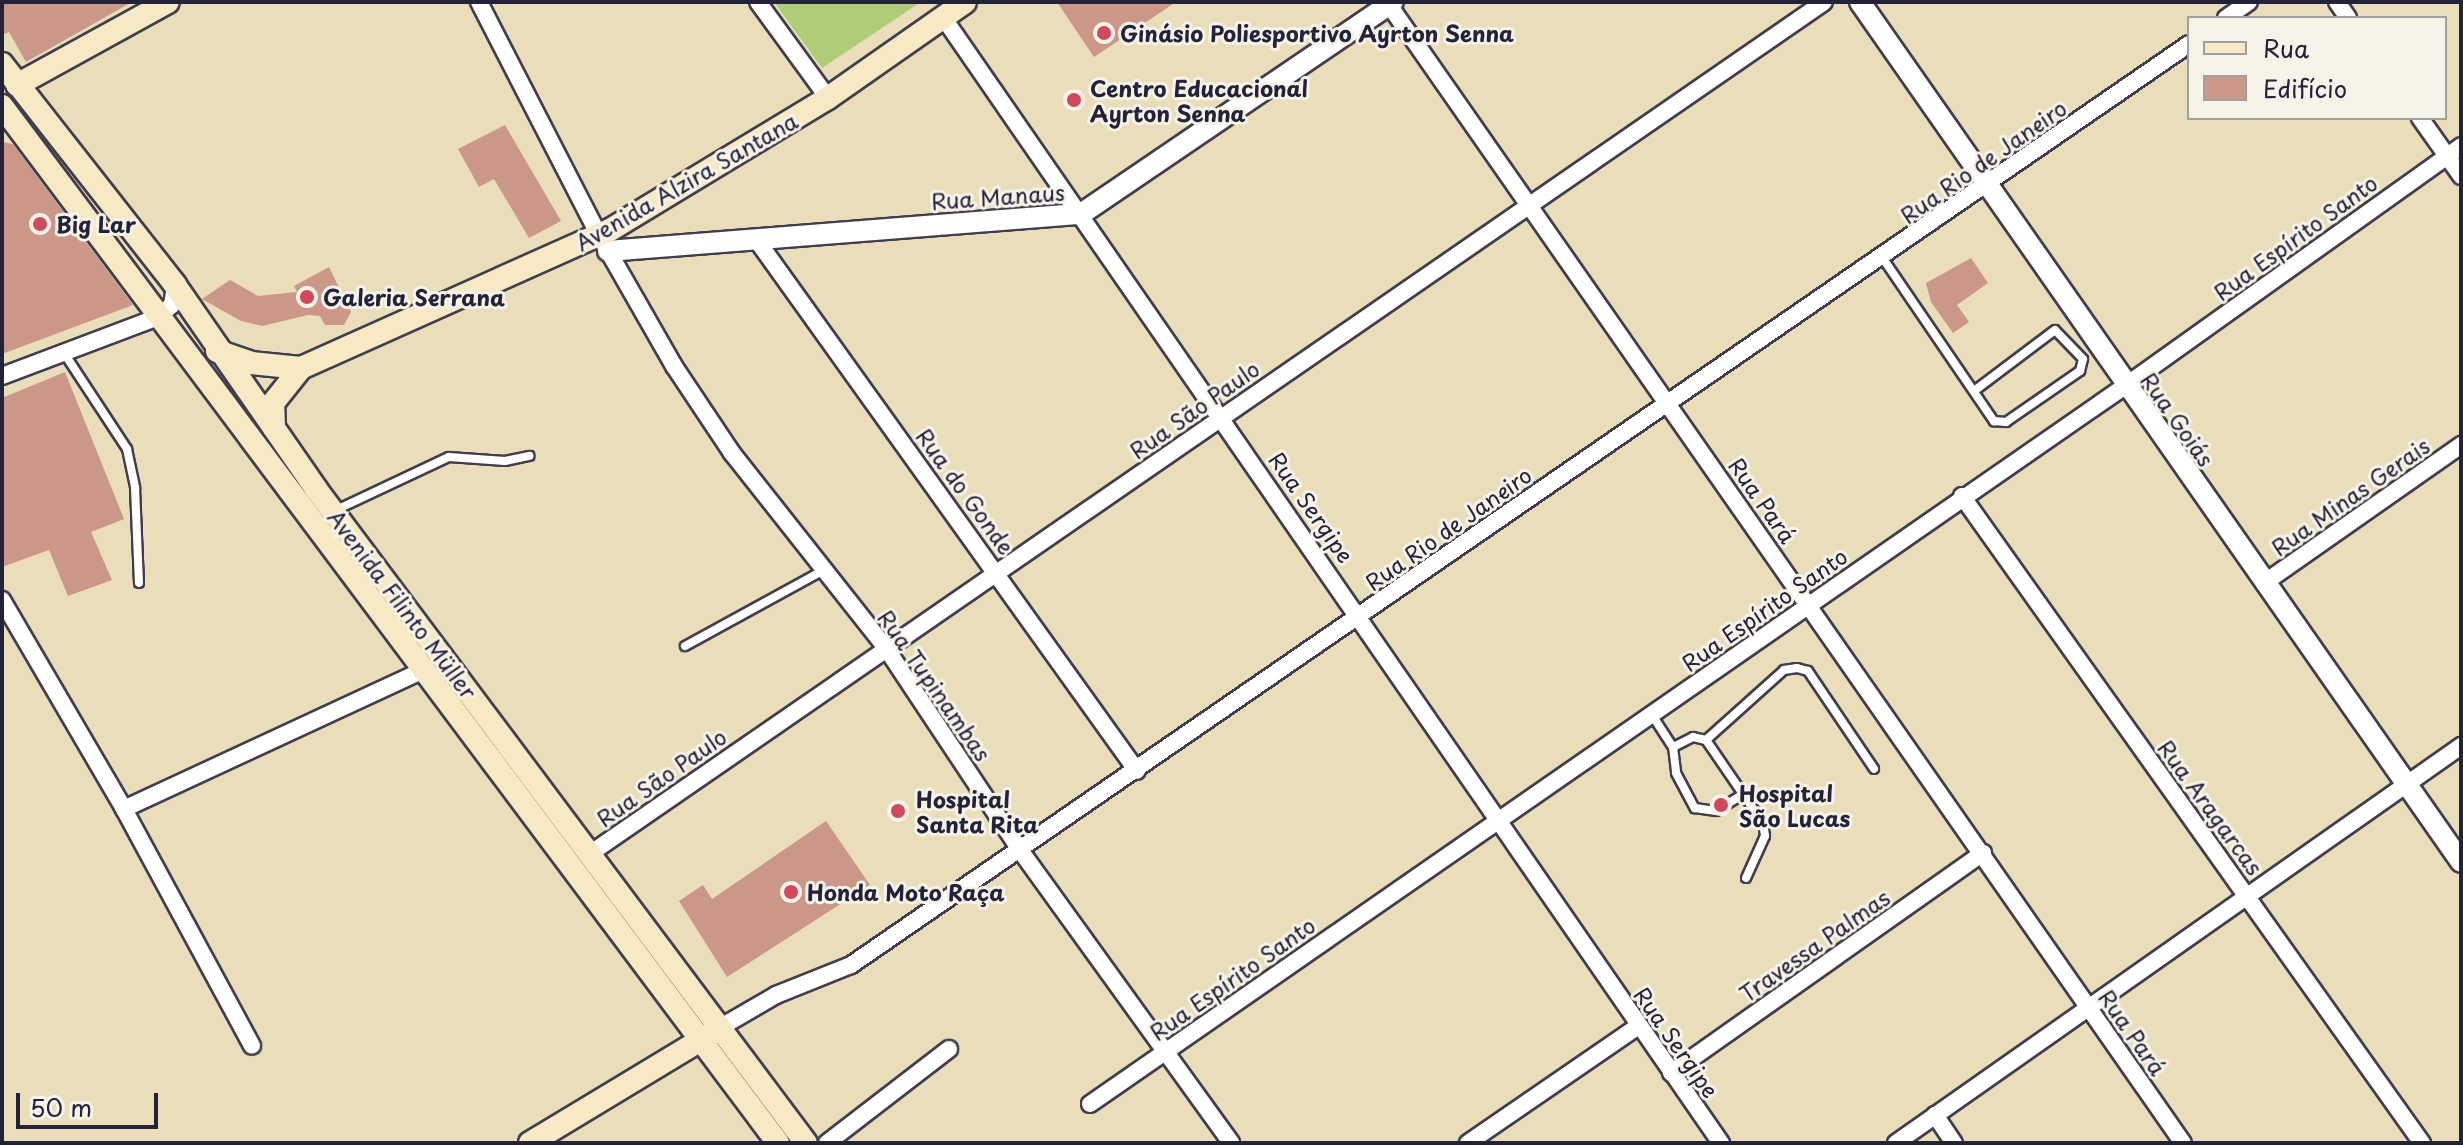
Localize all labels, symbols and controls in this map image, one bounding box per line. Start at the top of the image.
legend [2187,16,2447,120]
place label: Ginásio Poliesportivo Ayrton Senna [1120,20,1513,46]
marker: Ginásio Poliesportivo Ayrton Senna [1095,24,1113,42]
text: Rua [2263,30,2309,66]
text: Edifício [2263,70,2347,106]
place label: Centro Educacional Ayrton Senna [1090,74,1307,126]
marker: Centro Educacional Ayrton Senna [1065,91,1083,109]
street label: Rua Rio de Janeiro [1893,93,2073,229]
street label: Avenida Alzira Santana [570,107,802,255]
street label: Rua Espírito Santo [2208,169,2382,305]
street label: Rua Manaus [931,178,1065,214]
place label: Big Lar [56,211,137,237]
marker: Big Lar [31,215,49,233]
place label: Galeria Serrana [323,284,505,310]
marker: Galeria Serrana [298,288,316,306]
street label: Rua São Paulo [1124,355,1264,463]
street label: Rua Goiás [2136,367,2220,471]
street label: Rua do Gonde [912,423,1020,559]
street label: Rua Minas Gerais [2265,431,2435,561]
street label: Rua Sergipe [1264,447,1360,567]
street label: Rua Pará [1724,452,1802,548]
street label: Rua Rio de Janeiro [1358,460,1538,596]
street label: Avenida Filinto Müller [323,504,483,704]
street label: Rua Espírito Santo [1676,542,1852,676]
street label: Rua Tupinambas [873,604,997,766]
street label: Rua São Paulo [591,723,731,831]
street label: Rua Aragarcas [2153,734,2269,880]
place label: Hospital São Lucas [1739,779,1851,830]
place label: Hospital Santa Rita [916,785,1038,836]
marker: Hospital São Lucas [1710,794,1732,816]
marker: Hospital Santa Rita [887,800,909,822]
place label: Honda Moto Raça [807,879,1006,905]
marker: Honda Moto Raça [782,883,800,901]
street label: Travessa Palmas [1734,883,1894,1007]
street label: Rua Espírito Santo [1144,911,1320,1045]
street label: Rua Sergipe [1629,982,1725,1102]
street label: Rua Pará [2094,984,2172,1080]
scale bar [20,1077,162,1127]
text: 50 m [30,1089,92,1125]

